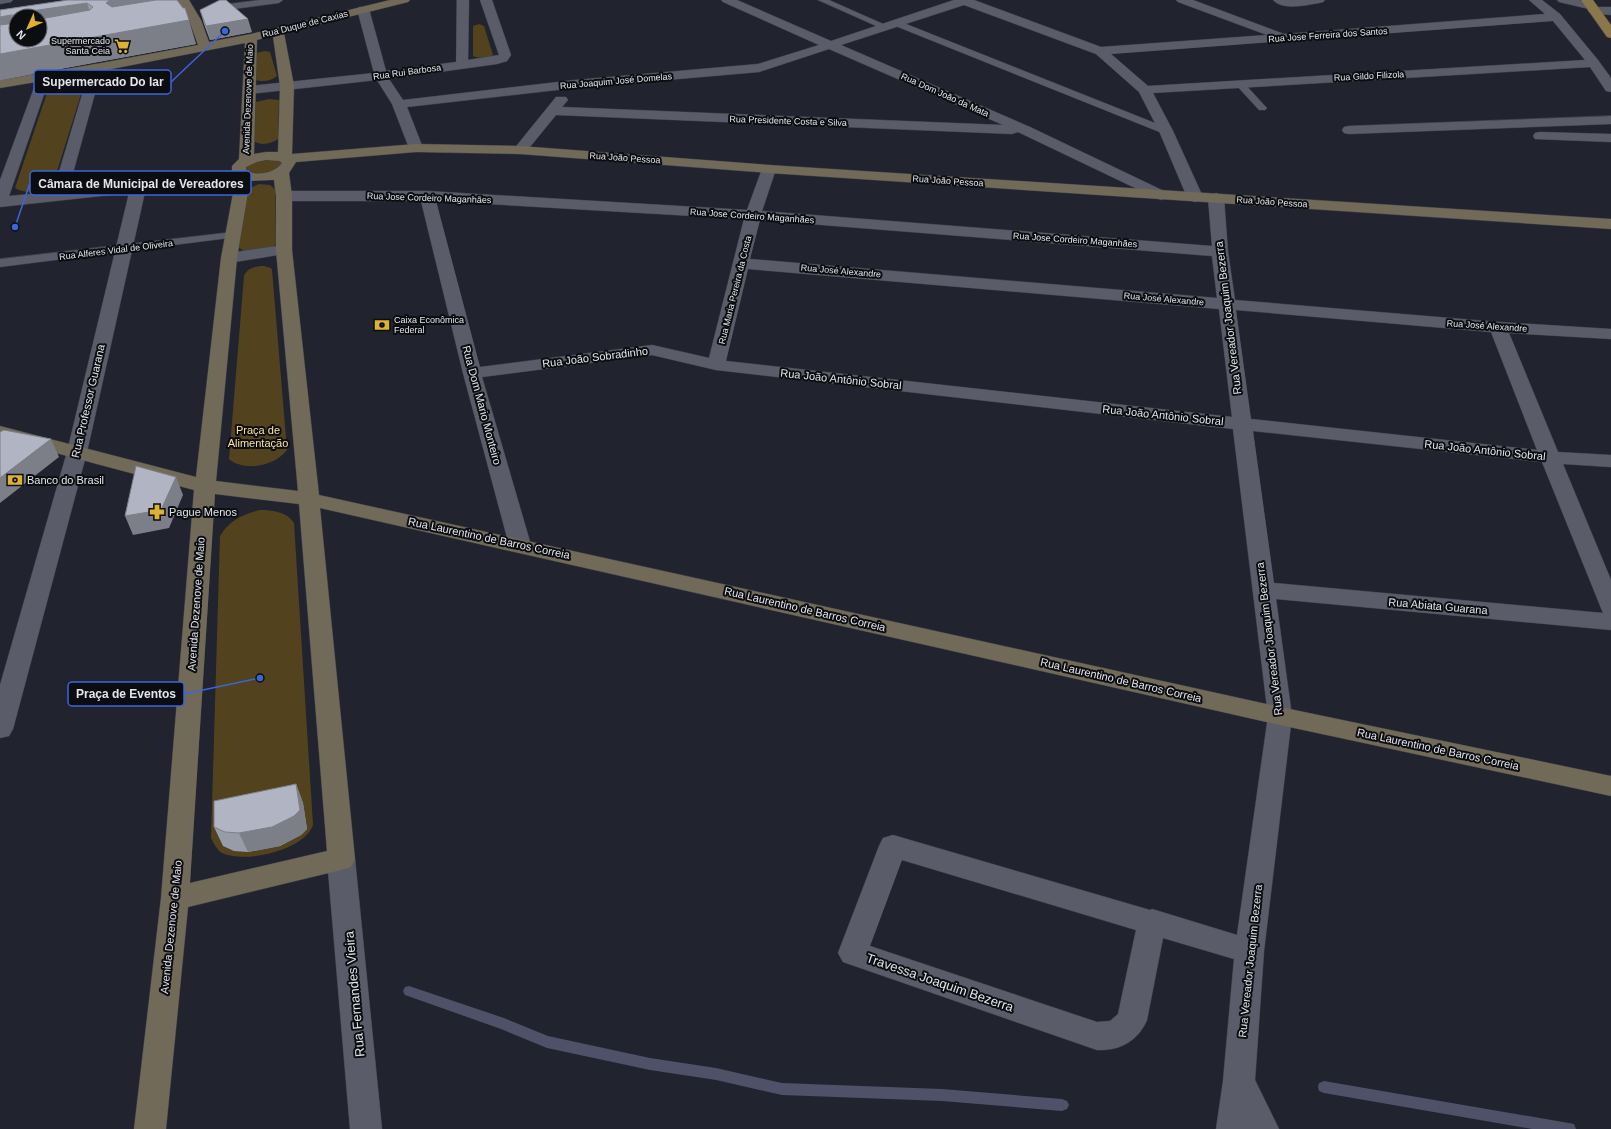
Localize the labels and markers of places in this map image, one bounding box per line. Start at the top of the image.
place label: Supermercado Santa Ceia [51,36,110,56]
supermarket icon: Supermercado Santa Ceia [113,37,131,55]
callout: Supermercado Do lar [34,70,171,94]
callout: Câmara de Municipal de Vereadores [30,171,251,195]
place label: Caixa Econômica Federal [394,315,464,335]
bank icon: Caixa Econômica Federal [373,316,391,334]
bank icon: Banco do Brasil [6,471,24,489]
place label: Banco do Brasil [27,474,104,486]
pharmacy icon: Pague Menos [148,503,166,521]
place label: Pague Menos [169,506,237,518]
callout: Praça de Eventos [68,682,184,706]

